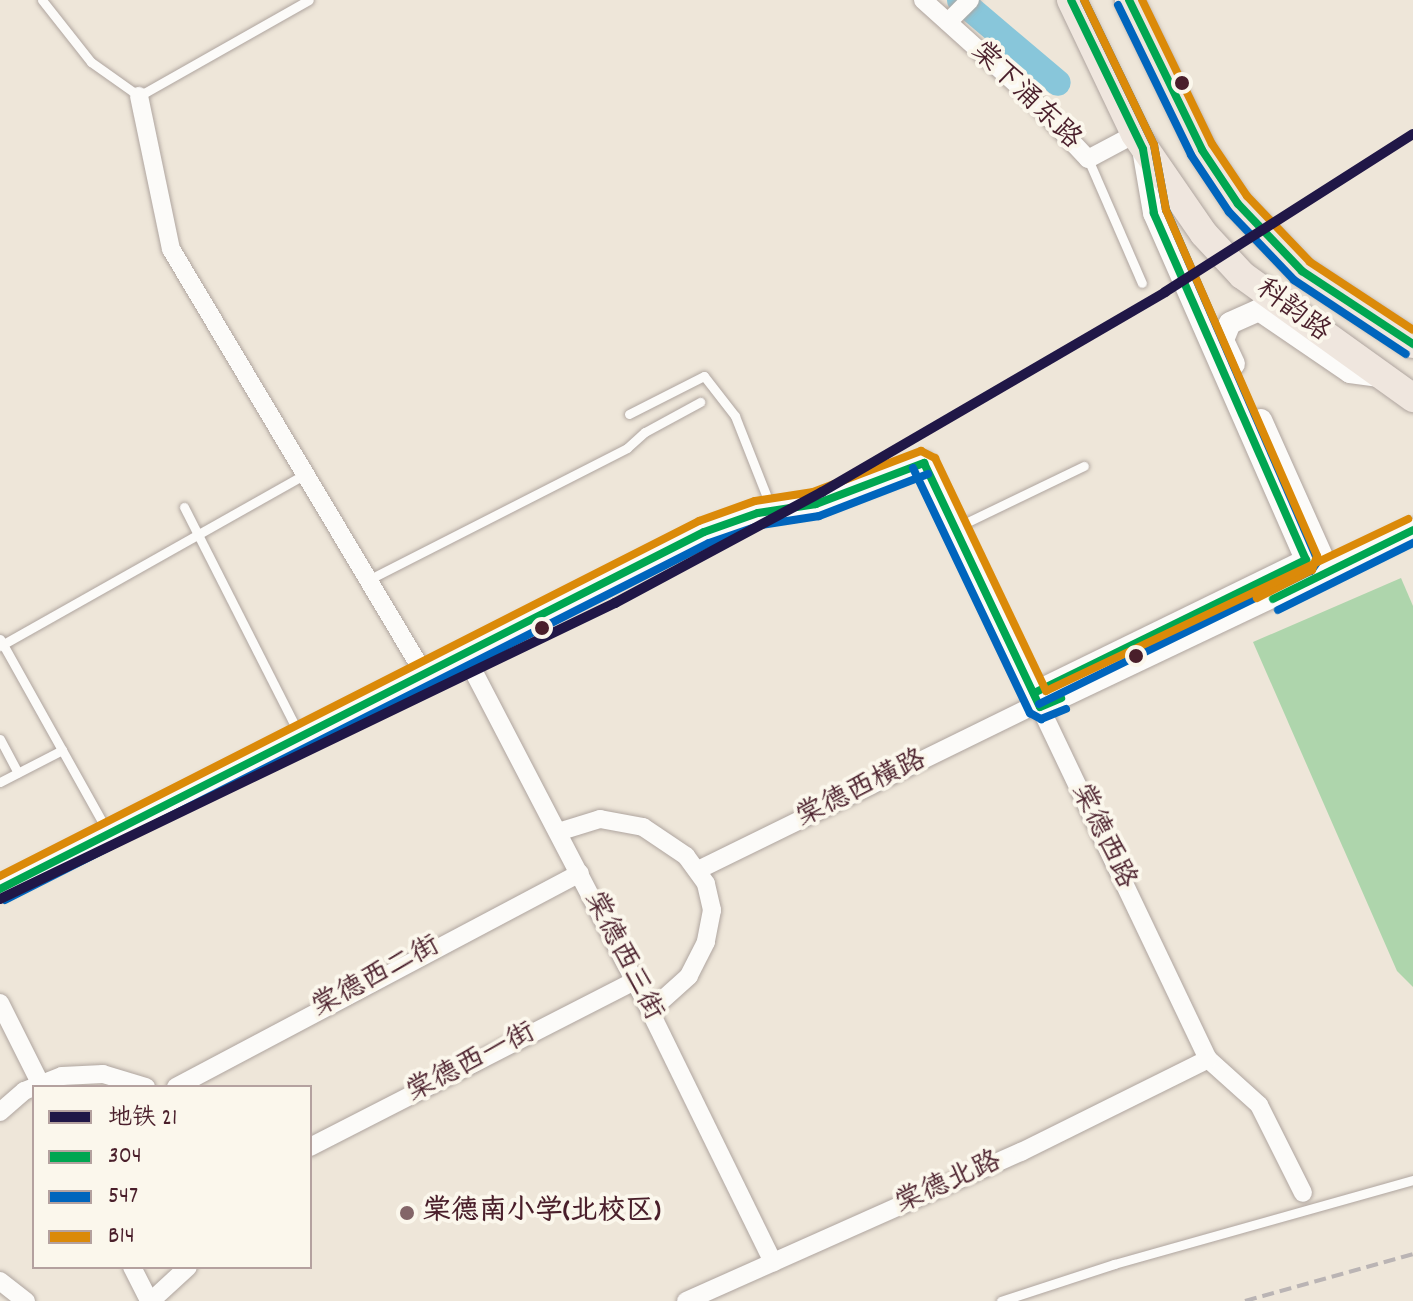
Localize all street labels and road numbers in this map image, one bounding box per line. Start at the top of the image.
street label: 棠下涌东路 [963,36,1087,158]
street label: 科韵路 [1248,273,1336,351]
street label: 棠德西横路 [792,744,932,836]
street label: 棠德西路 [1062,779,1142,895]
street label: 棠德西三街 [575,887,669,1027]
street label: 棠德西二街 [307,930,447,1026]
street label: 棠德西一街 [402,1017,542,1111]
street label: 棠德北路 [891,1146,1007,1222]

